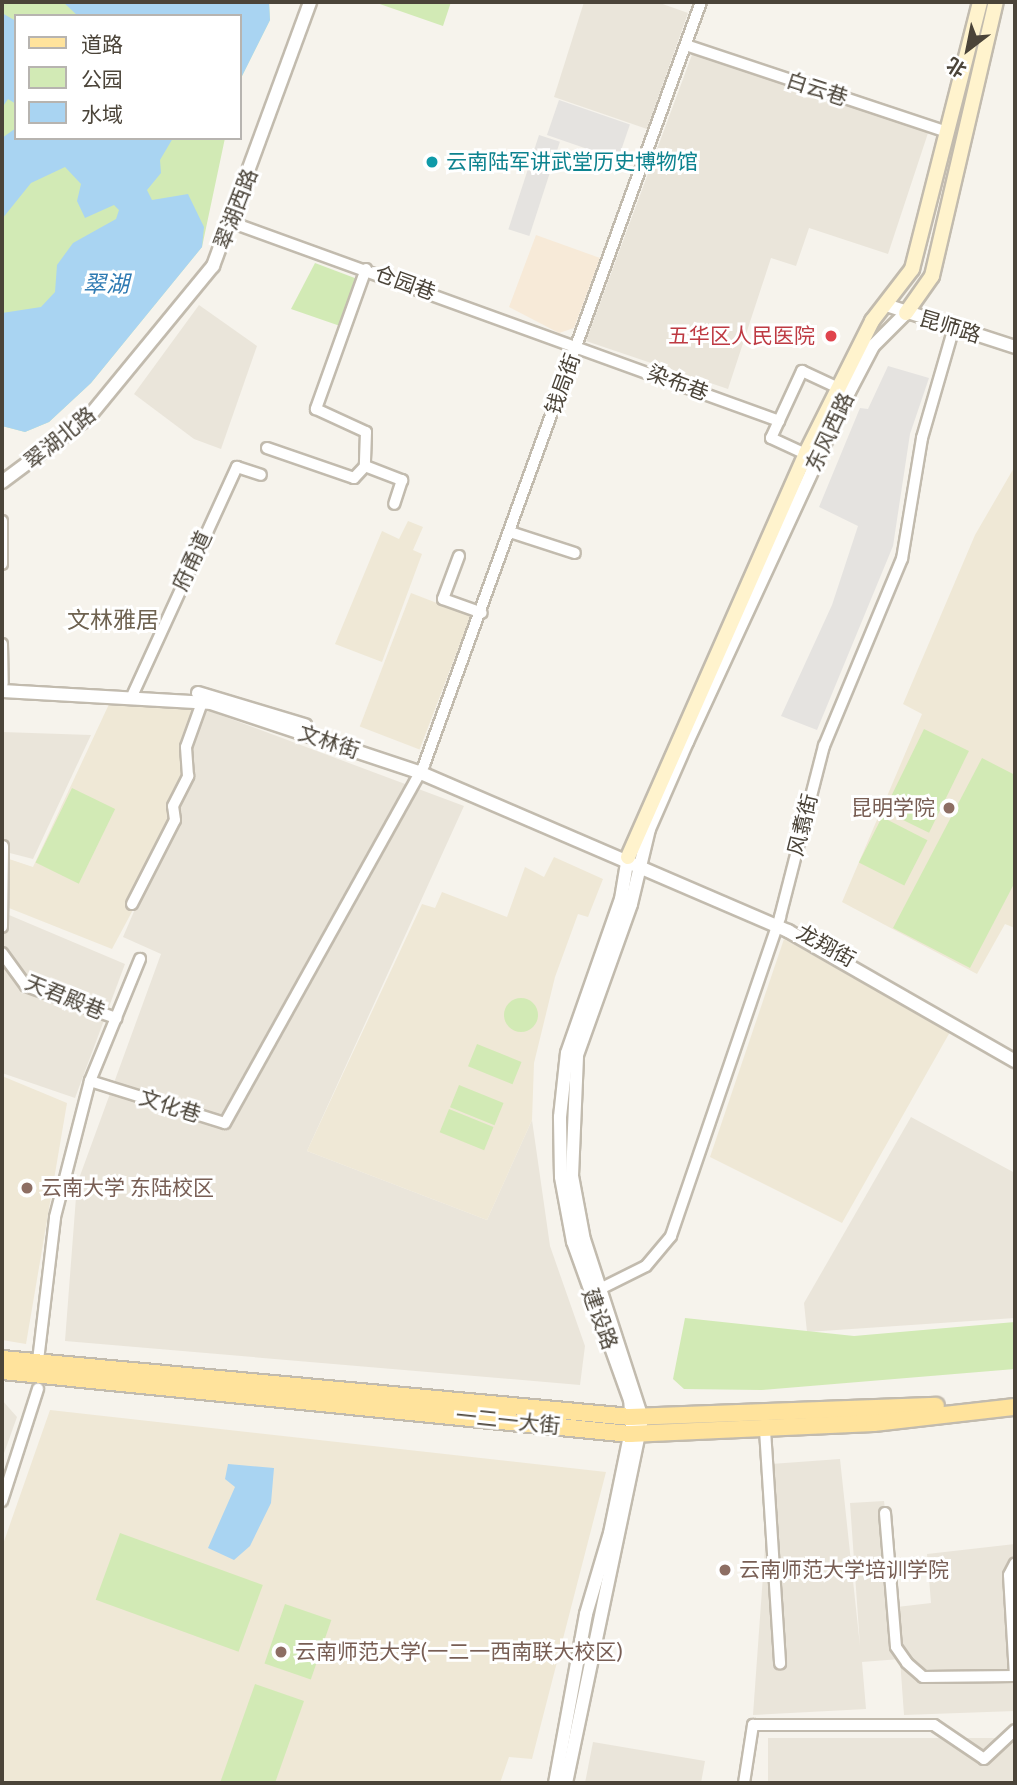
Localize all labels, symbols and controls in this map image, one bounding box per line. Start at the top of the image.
legend [14,14,242,140]
north arrow [933,14,1003,84]
text: 道路 [81,32,123,58]
text: 北 [942,52,971,82]
text: 公园 [81,67,123,93]
street label: 白云巷 [783,67,851,111]
text: 水域 [81,102,123,128]
place label: 云南陆军讲武堂历史博物馆 [446,149,698,175]
marker: 云南陆军讲武堂历史博物馆 [424,154,440,170]
street label: 翠湖西路 [209,165,263,253]
street label: 仓园巷 [371,260,439,306]
water label: 翠湖 [83,270,129,298]
street label: 昆师路 [916,306,984,348]
place label: 五华区人民医院 [668,323,815,349]
marker: 五华区人民医院 [821,326,841,346]
street label: 钱局街 [540,350,586,418]
street label: 染布巷 [644,360,712,406]
street label: 东风西路 [801,389,859,475]
street label: 翠湖北路 [19,402,101,474]
street label: 府甬道 [167,527,217,595]
district label: 文林雅居 [67,606,159,634]
street label: 文林街 [295,720,363,764]
street label: 风翥街 [783,791,823,859]
place label: 昆明学院 [851,795,935,821]
marker: 昆明学院 [941,800,957,816]
street label: 龙翔街 [792,920,860,972]
street label: 天君殿巷 [21,970,109,1024]
street label: 文化巷 [136,1085,204,1127]
place label: 云南大学 东陆校区 [41,1175,214,1201]
marker: 云南大学 东陆校区 [19,1180,35,1196]
street label: 建设路 [577,1285,623,1353]
street label: 一二一大街 [454,1403,562,1439]
place label: 云南师范大学培训学院 [739,1557,949,1583]
marker: 云南师范大学培训学院 [717,1562,733,1578]
place label: 云南师范大学(一二一西南联大校区) [295,1639,622,1665]
marker: 云南师范大学(一二一西南联大校区) [273,1644,289,1660]

